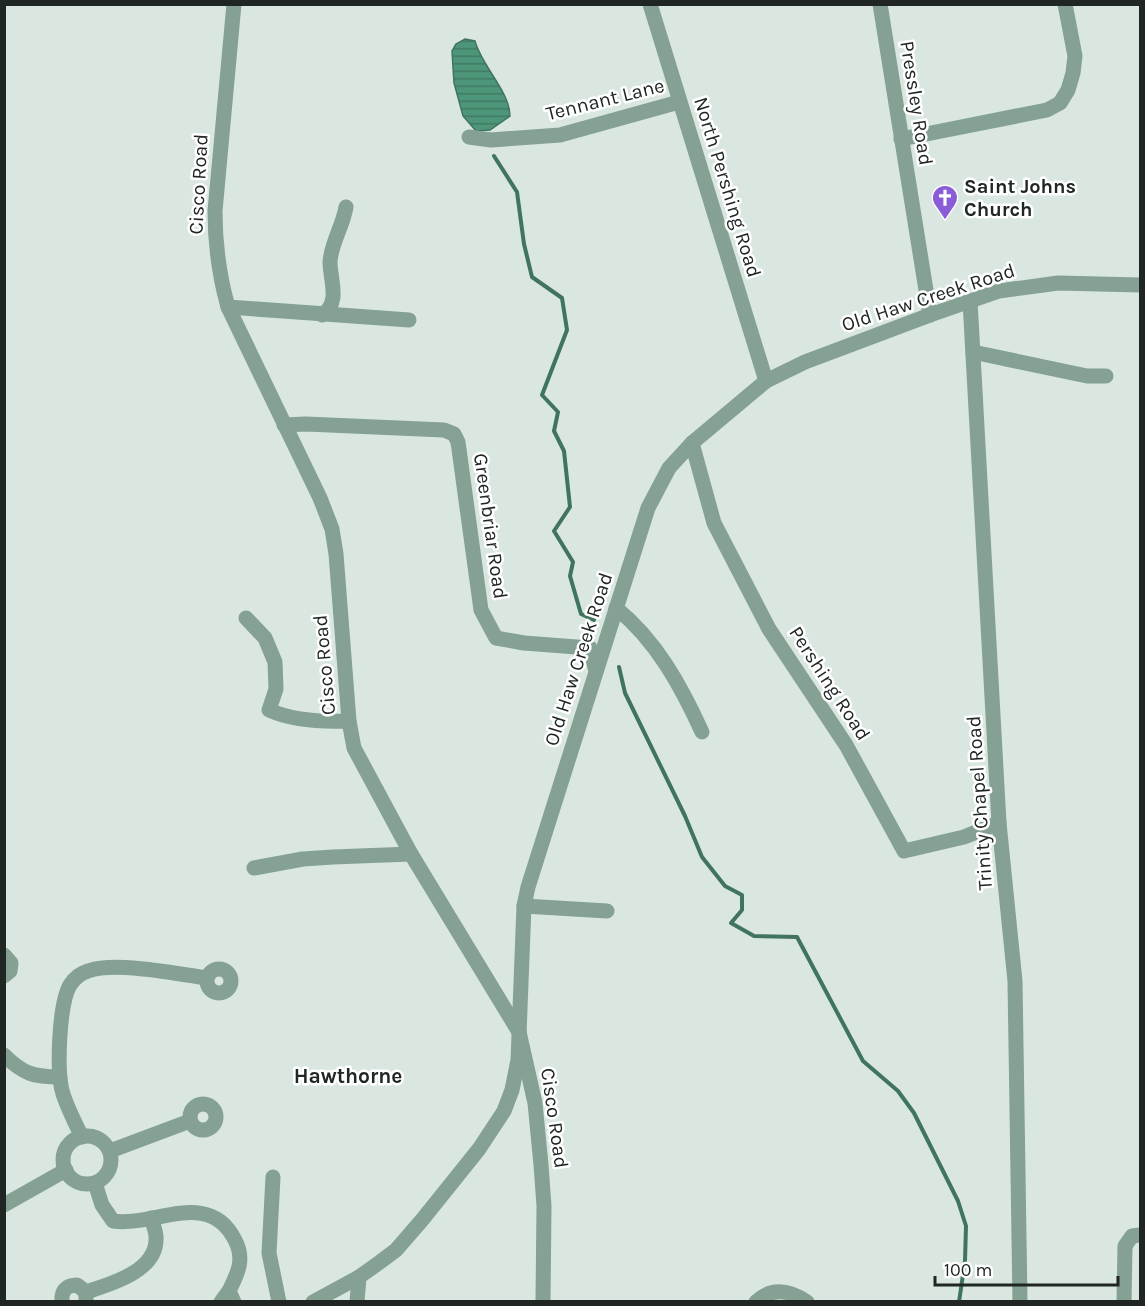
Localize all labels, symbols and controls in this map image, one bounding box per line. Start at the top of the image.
street label: Pressley Road [895,39,938,167]
street label: Tennant Lane [544,74,667,125]
street label: North Pershing Road [689,94,766,280]
street label: Cisco Road [184,133,213,235]
place label: Saint Johns Church [964,175,1076,221]
church icon: Saint Johns Church [930,183,960,221]
street label: Old Haw Creek Road [839,259,1018,336]
street label: Greenbriar Road [469,452,512,600]
street label: Old Haw Creek Road [540,570,617,749]
street label: Cisco Road [309,614,340,716]
street label: Pershing Road [784,622,875,745]
street label: Trinity Chapel Road [962,715,997,891]
district label: Hawthorne [294,1064,402,1088]
street label: Cisco Road [536,1067,573,1170]
scale bar [935,1249,1118,1287]
text: 100 m [944,1259,992,1281]

